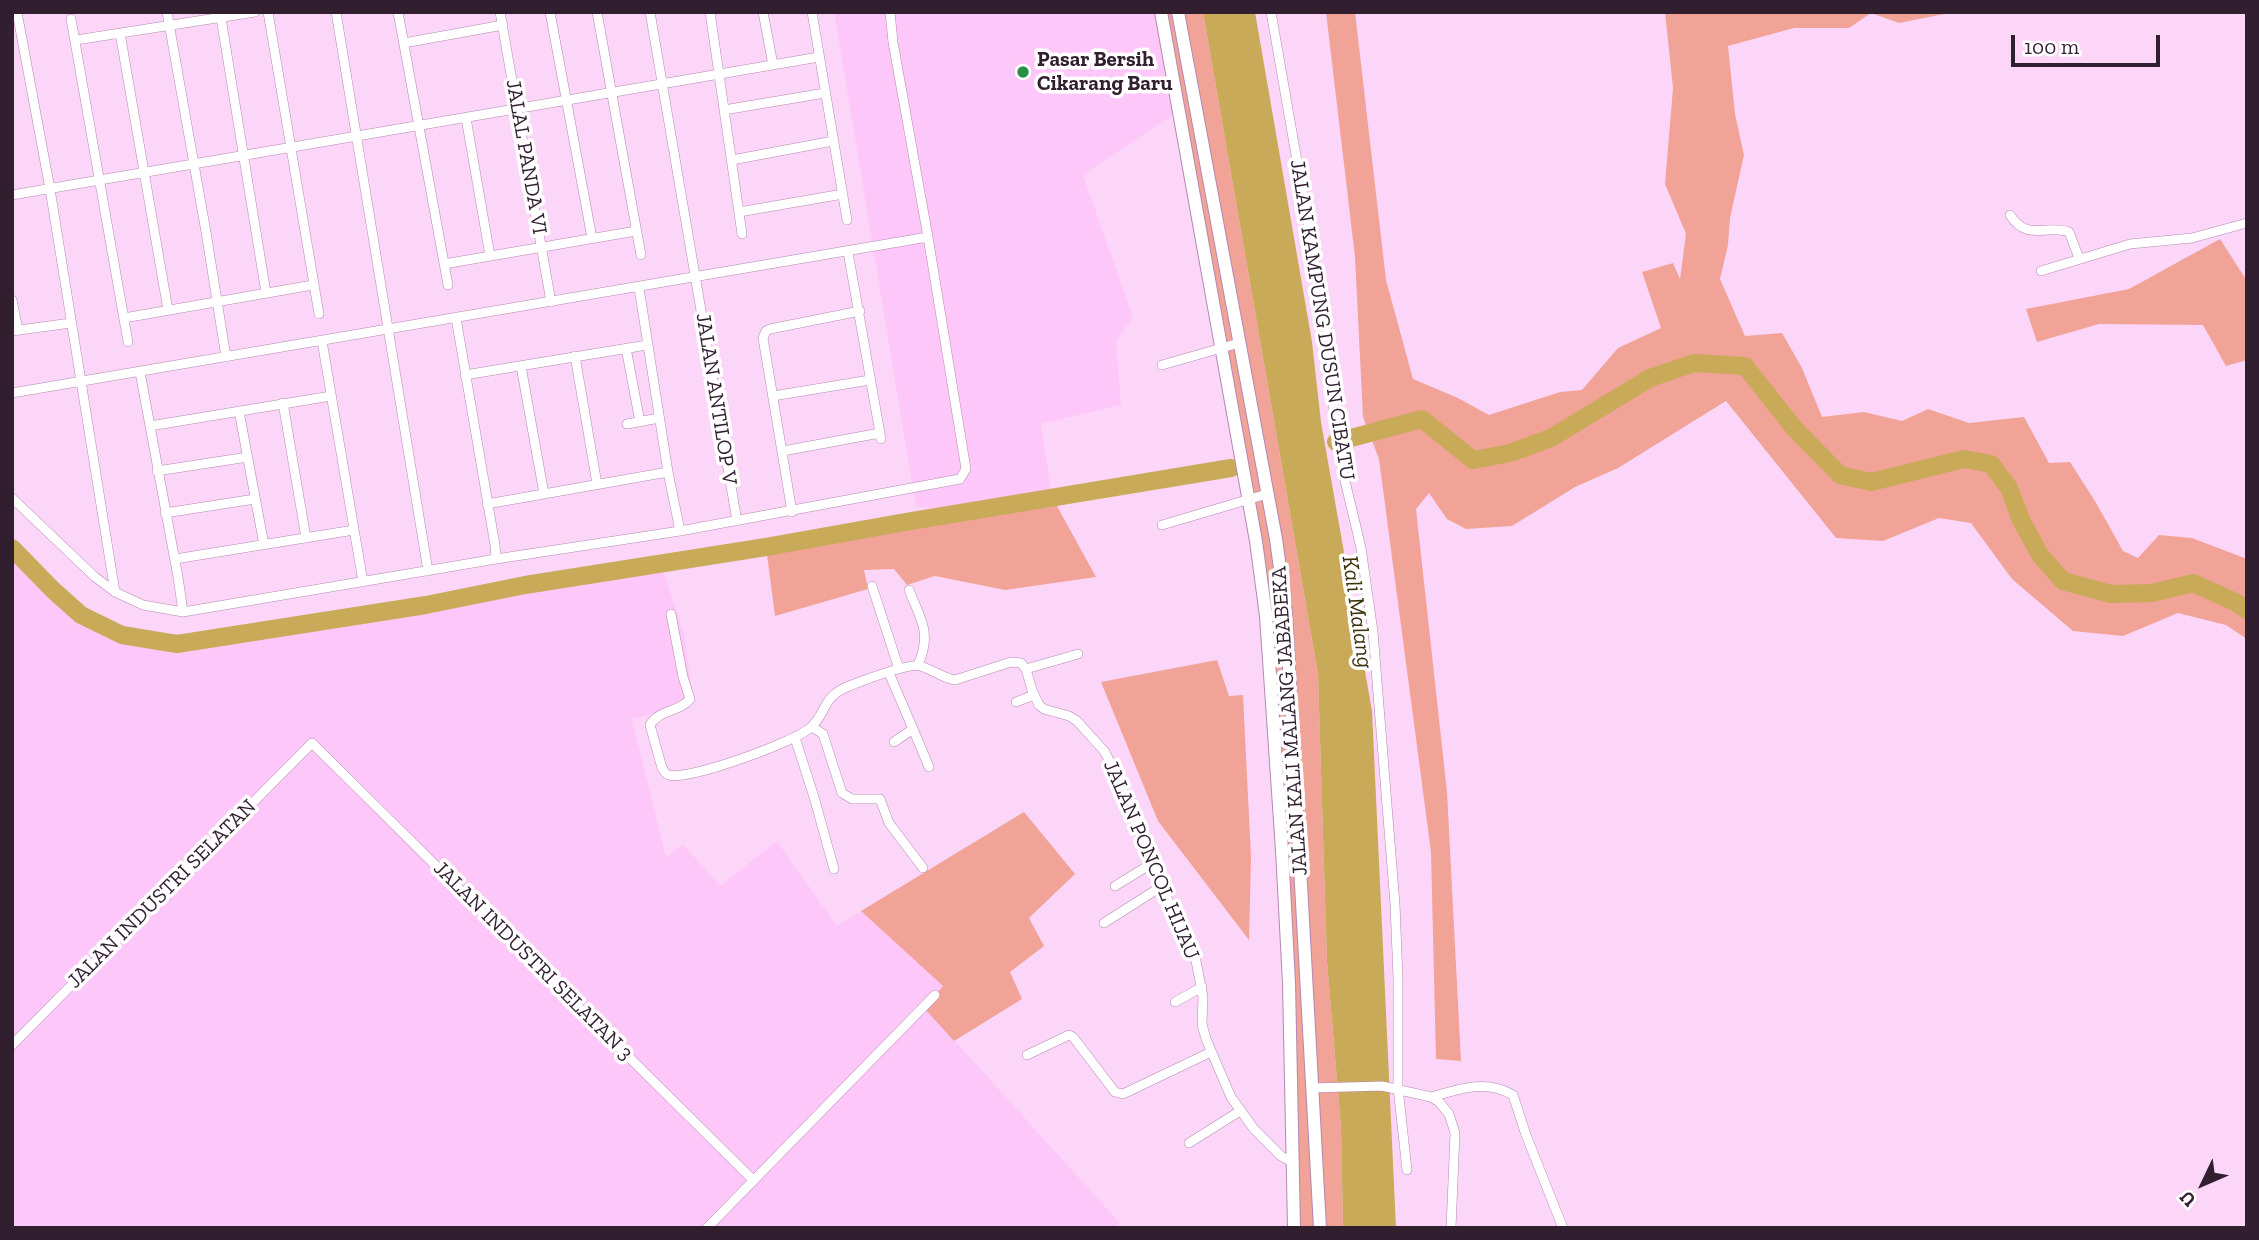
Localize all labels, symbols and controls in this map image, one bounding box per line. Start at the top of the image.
scale bar [2014,21,2163,65]
text: 100 m [2024,34,2079,59]
place label: Pasar Bersih Cikarang Baru [1037,47,1172,97]
marker: Pasar Bersih Cikarang Baru [1015,64,1031,80]
street label: JALAL PANDA VI [500,78,552,236]
street label: JALAN KAMPUNG DUSUN CIBATU [1284,158,1360,482]
street label: JALAN ANTILOP V [690,311,742,487]
water label: Kali Malang [1335,554,1379,670]
street label: JALAN KALI MALANG JABABEKA [1267,565,1313,877]
street label: JALAN PONCOL HIJAU [1098,757,1204,963]
street label: JALAN INDUSTRI SELATAN [62,794,262,994]
street label: JALAN INDUSTRI SELATAN 3 [428,856,638,1066]
north arrow [2168,1149,2238,1219]
text: U [2175,1186,2201,1212]

